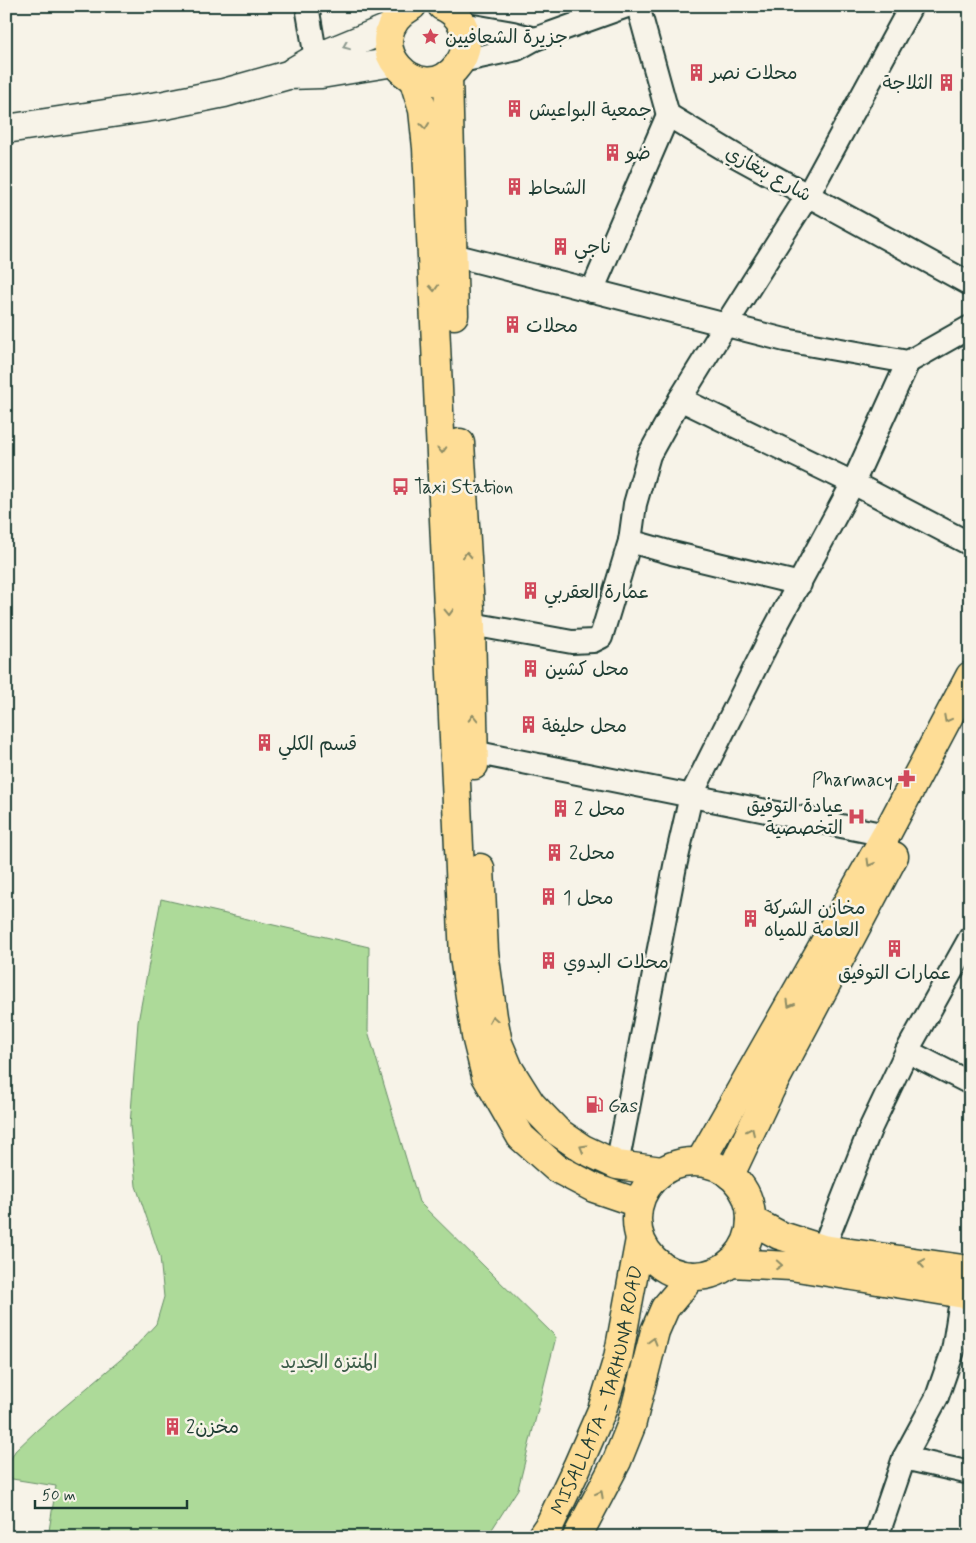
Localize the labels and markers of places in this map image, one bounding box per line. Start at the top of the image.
place label: جزيرة الشعافيين [445,25,568,50]
place icon: جزيرة الشعافيين [421,26,441,46]
place label: محلات نصر [708,61,797,86]
building icon: محلات نصر [686,62,706,82]
place label: الثلاجة [882,71,933,96]
building icon: الثلاجة [937,72,957,92]
place label: جمعية البواعيش [529,98,652,123]
building icon: جمعية البواعيش [505,99,525,119]
place label: ضو [624,141,651,166]
building icon: ضو [602,142,622,162]
place label: الشحاط [528,176,586,201]
building icon: الشحاط [504,177,524,197]
place label: ناجي [574,235,611,263]
building icon: ناجي [550,236,570,256]
place label: محلات [526,314,578,339]
building icon: محلات [502,315,522,335]
place label: Taxi Station [414,475,513,500]
bus stop icon: Taxi Station [390,476,410,496]
place label: عمارة العقربي [544,580,650,608]
building icon: عمارة العقربي [520,581,540,601]
place label: محل كشين [545,657,629,682]
building icon: محل كشين [521,658,541,678]
place label: محل حليفة [542,714,627,739]
building icon: محل حليفة [518,715,538,735]
place label: قسم الكلي [278,732,357,760]
building icon: قسم الكلي [254,733,274,753]
place label: Pharmacy [812,768,893,793]
pharmacy icon: Pharmacy [897,769,917,789]
place label: عيادة التوفيق التخصصية [747,794,843,841]
place label: محل 2 [574,797,625,822]
building icon: محل 2 [550,798,570,818]
hospital icon: عيادة التوفيق التخصصية [847,806,867,826]
place label: محل2 [569,841,615,866]
building icon: محل2 [545,842,565,862]
place label: محل 1 [563,886,613,911]
building icon: محل 1 [539,887,559,907]
place label: مخازن الشركة العامة للمياه [764,896,866,943]
building icon: مخازن الشركة العامة للمياه [740,908,760,928]
building icon: عمارات التوفيق [885,939,905,959]
place label: محلات البدوي [563,950,669,976]
building icon: محلات البدوي [539,951,559,971]
place label: عمارات التوفيق [838,961,952,986]
place label: Gas [608,1094,638,1119]
fuel station icon: Gas [584,1095,604,1115]
place label: مخزن2 [186,1415,239,1440]
building icon: مخزن2 [162,1416,182,1436]

